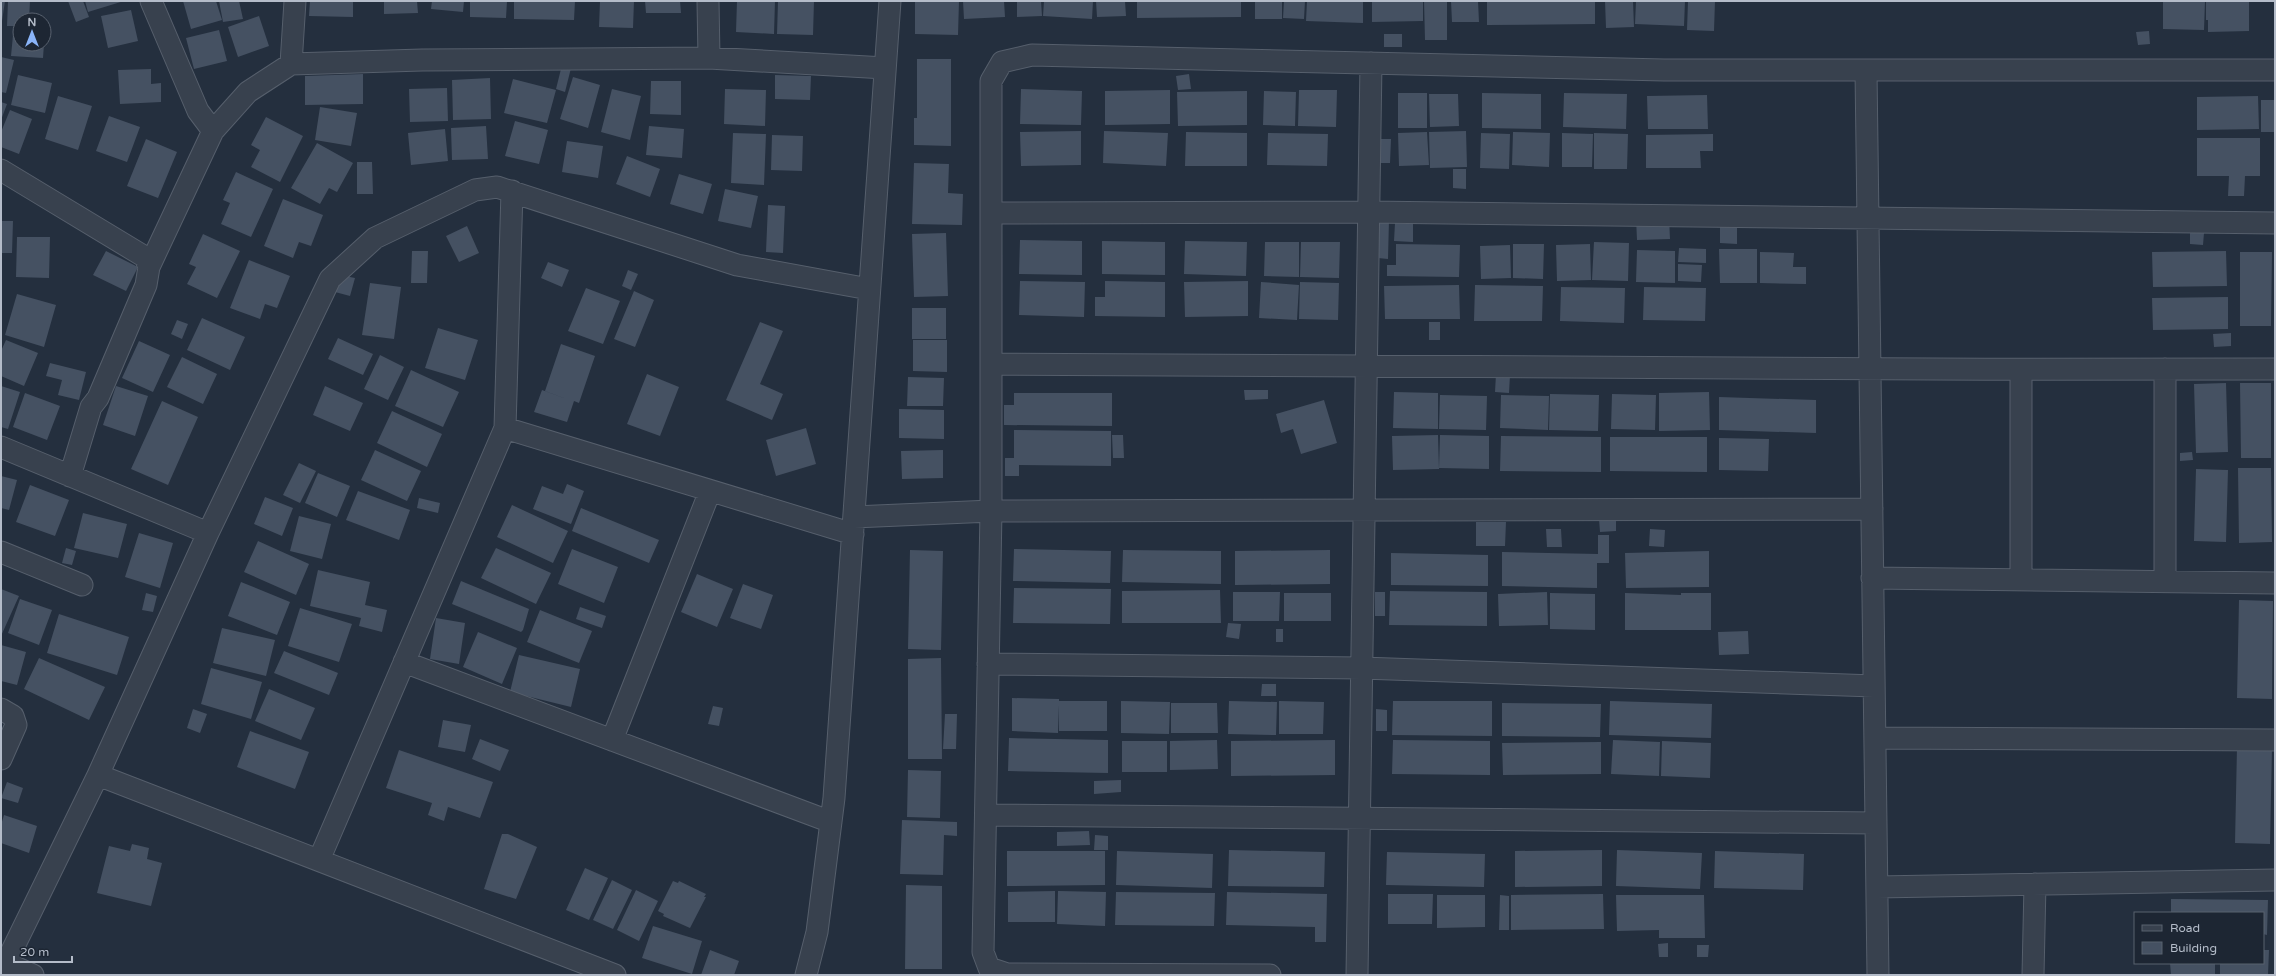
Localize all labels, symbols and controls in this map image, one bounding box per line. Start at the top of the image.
north arrow [12,12,52,52]
text: N [28,16,36,29]
legend [2134,912,2264,964]
text: Road [2170,921,2200,935]
scale bar [14,938,72,964]
text: Building [2170,941,2217,955]
text: 20 m [20,945,49,959]

